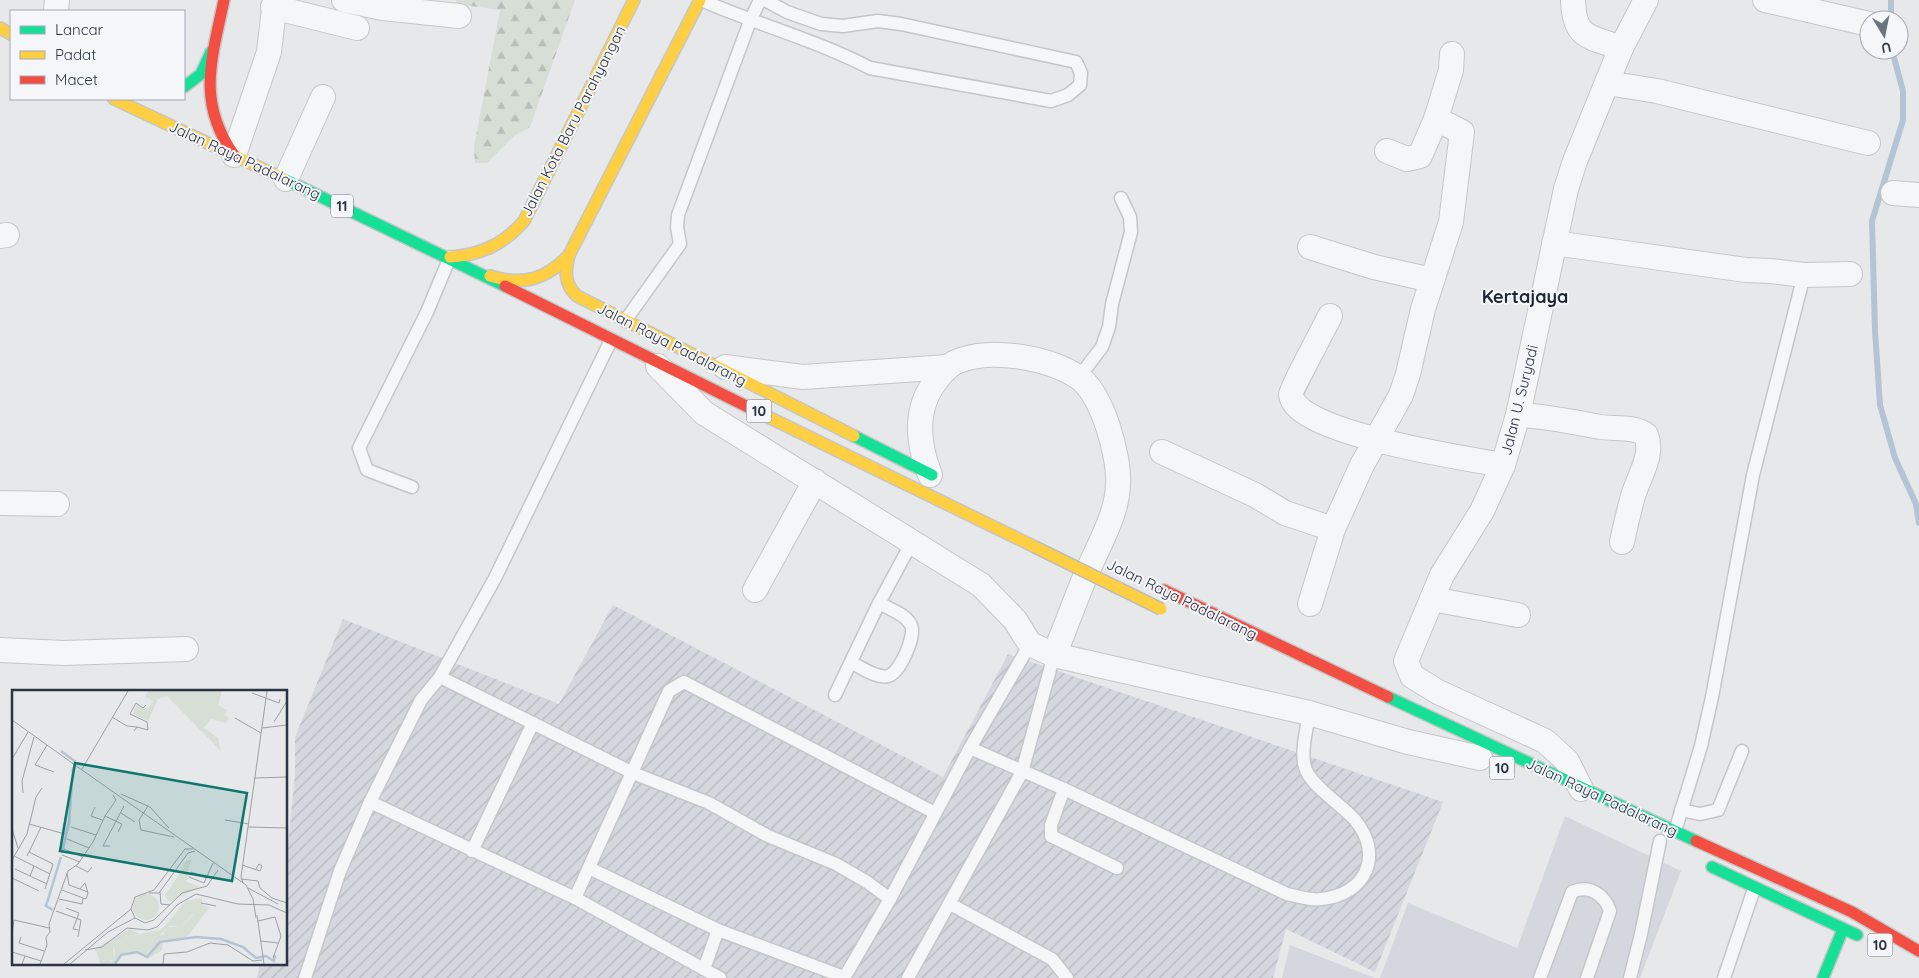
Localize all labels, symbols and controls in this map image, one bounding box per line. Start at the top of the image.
legend [10,10,185,100]
north arrow [1859,10,1909,60]
text: Lancar [55,20,104,39]
street label: Jalan Kota Baru Parahyangan [516,22,630,220]
text: U [1880,38,1893,58]
text: Padat [55,45,96,64]
text: Macet [55,70,98,89]
street label: Jalan Raya Padalarang [166,116,324,204]
road number: 11 [331,195,353,218]
district label: Kertajaya [1482,285,1568,308]
street label: Jalan Raya Padalarang [594,298,750,390]
street label: Jalan U. Suryadi [1496,343,1542,457]
road number: 10 [746,400,772,422]
street label: Jalan Raya Padalarang [1104,554,1260,644]
inset map [12,690,288,966]
street label: Jalan Raya Padalarang [1523,753,1681,841]
road number: 10 [1490,756,1514,780]
road number: 10 [1868,934,1892,956]

